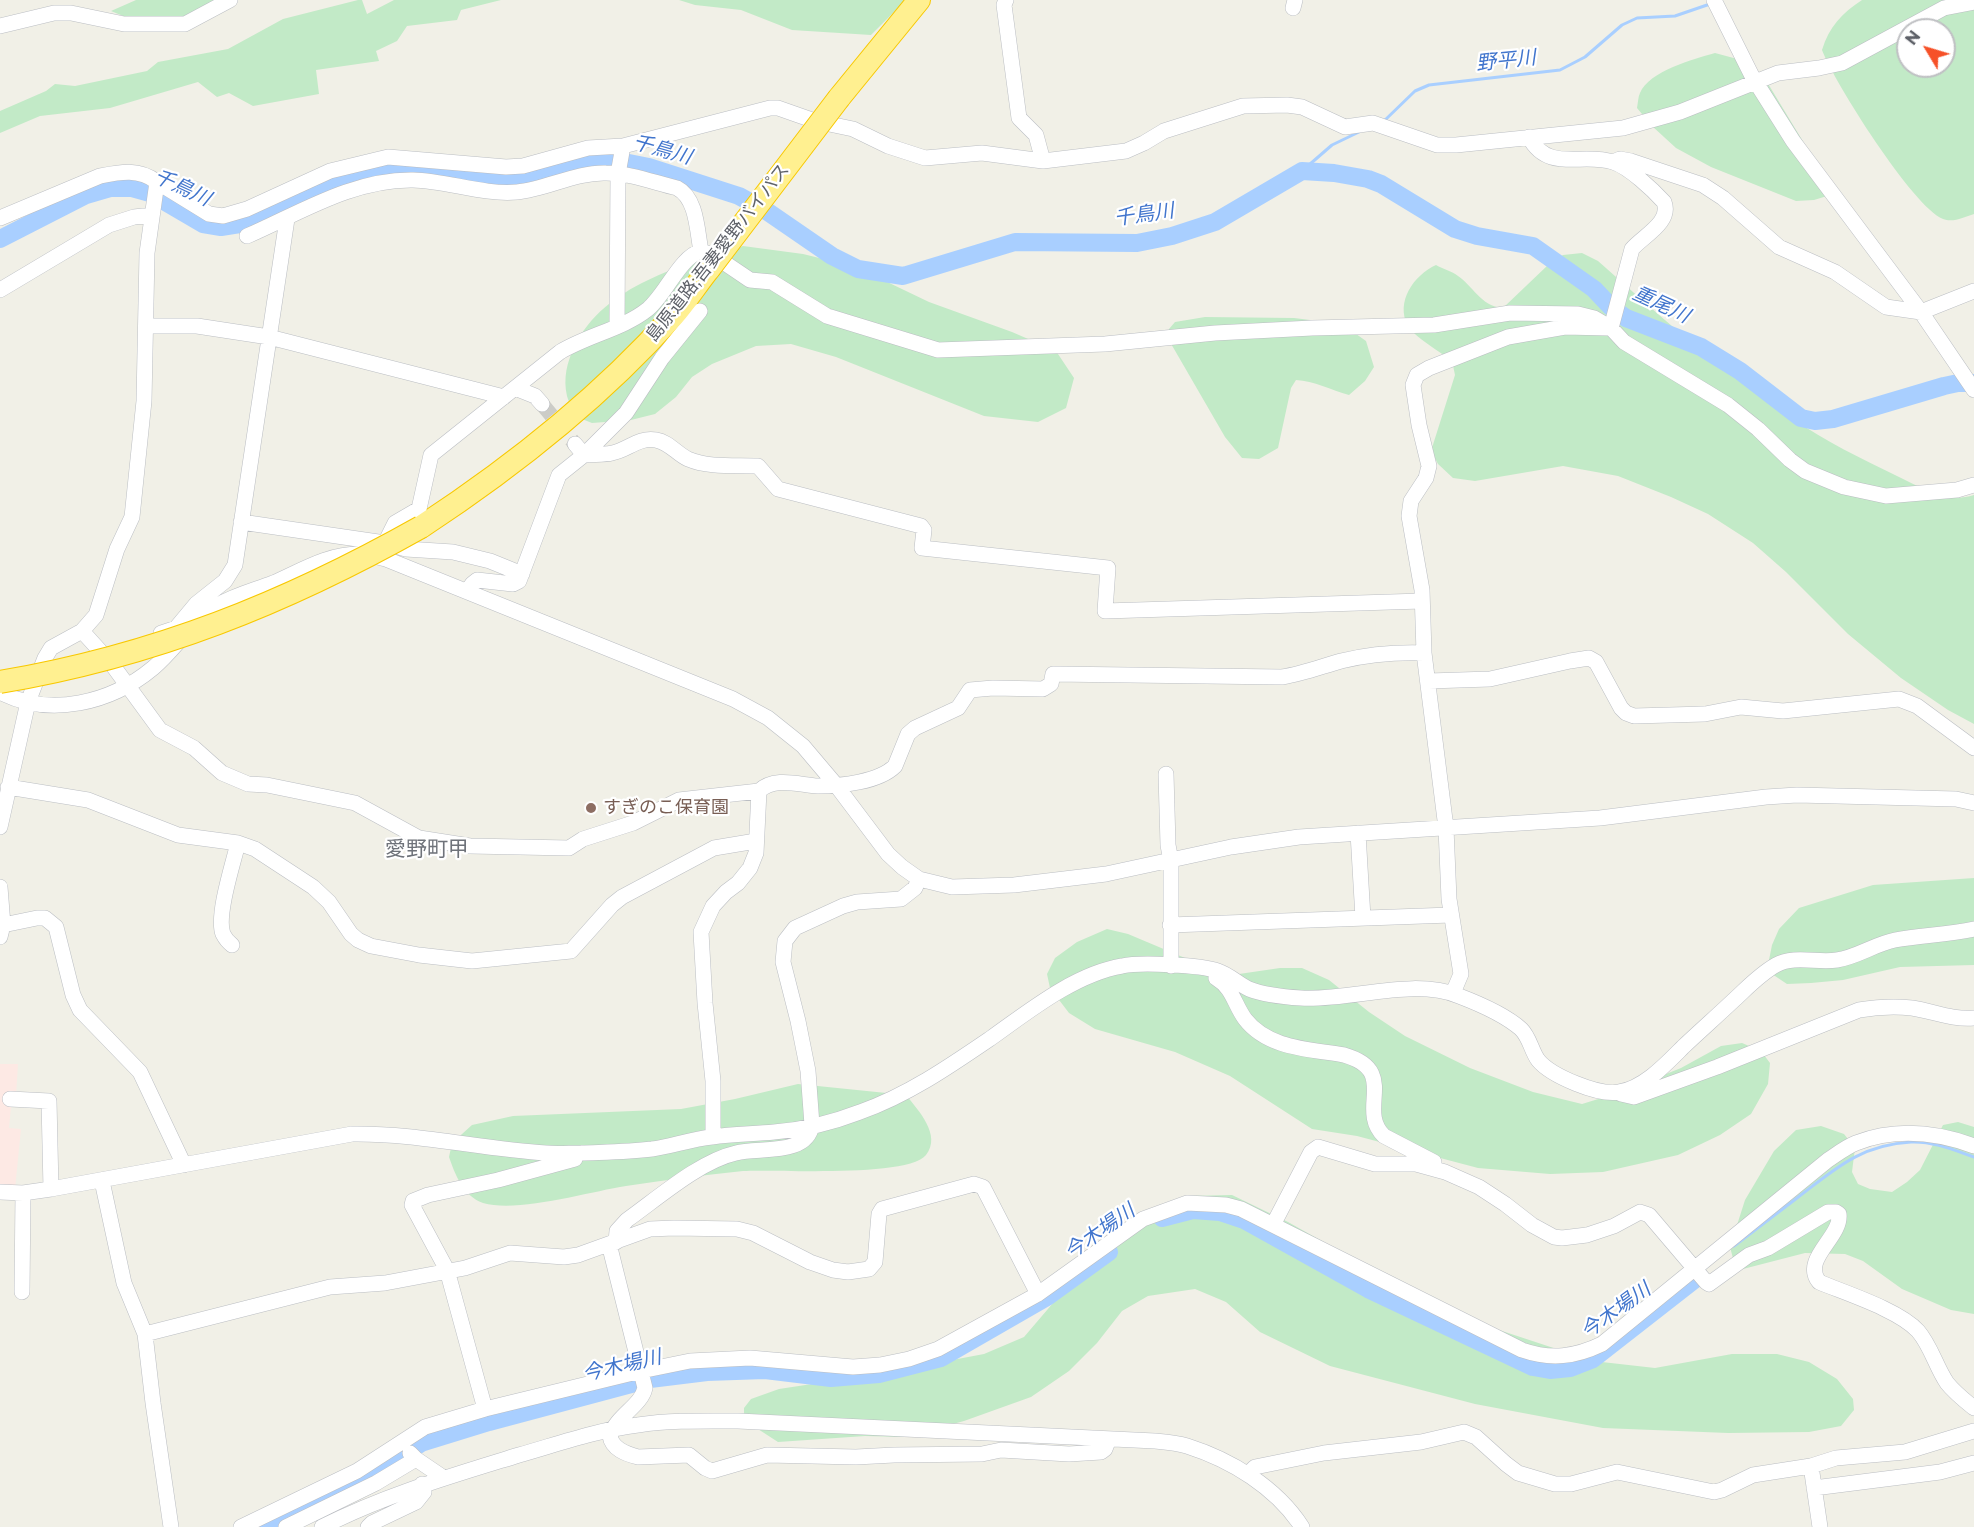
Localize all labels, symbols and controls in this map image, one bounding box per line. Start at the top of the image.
north arrow [1896,18,1956,78]
text: N [1902,27,1924,49]
water label: 野平川 [1475,46,1537,76]
water label: 千鳥川 [630,130,694,170]
street label: 島原道路;吾妻愛野バイパス [642,160,794,346]
water label: 千鳥川 [150,164,214,212]
water label: 千鳥川 [1113,199,1175,231]
water label: 重尾川 [1629,281,1693,329]
place label: すぎのこ保育園 [603,797,729,819]
marker: すぎのこ保育園 [584,801,598,815]
district label: 愛野町甲 [385,837,469,863]
water label: 今木場川 [1060,1199,1140,1265]
water label: 今木場川 [1577,1278,1655,1344]
water label: 今木場川 [580,1345,664,1387]

